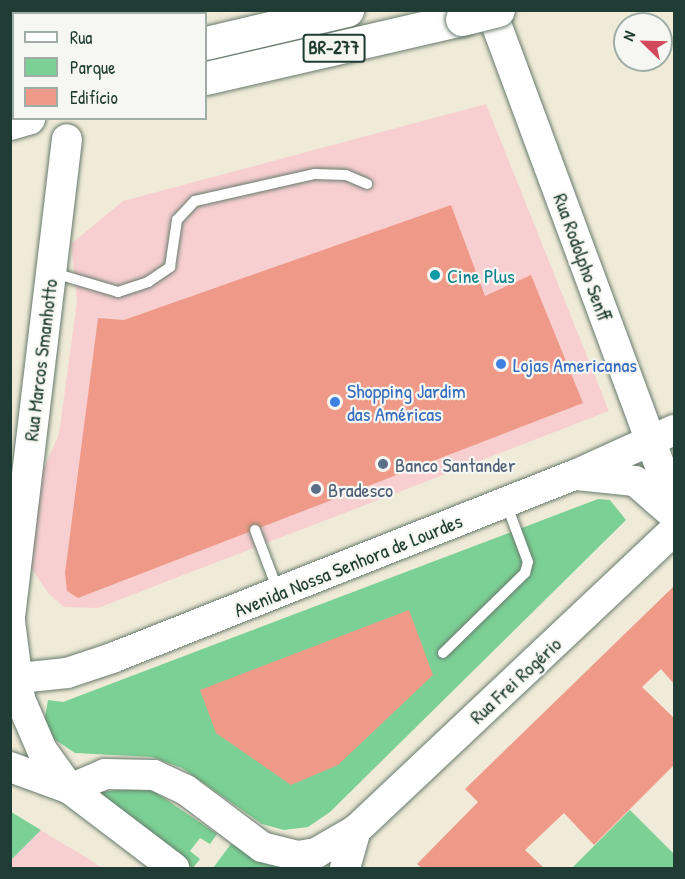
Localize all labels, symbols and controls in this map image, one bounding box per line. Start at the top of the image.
legend [12,12,207,120]
north arrow [613,12,673,72]
text: Rua [70,25,92,50]
text: N [616,28,640,44]
road number: BR-277 [302,33,366,63]
text: Parque [70,55,115,80]
text: Edifício [70,85,118,110]
street label: Rua Rodolpho Senff [549,190,617,324]
place label: Cine Plus [447,263,515,287]
marker: Cine Plus [428,268,442,282]
street label: Rua Marcos Smanhotto [18,278,62,442]
place label: Lojas Americanas [513,352,637,376]
marker: Lojas Americanas [494,357,508,371]
place label: Shopping Jardim das Américas [347,378,466,425]
marker: Shopping Jardim das Américas [328,395,342,409]
place label: Banco Santander [395,452,516,476]
marker: Banco Santander [376,457,390,471]
place label: Bradesco [328,477,393,501]
marker: Bradesco [309,482,323,496]
street label: Avenida Nossa Senhora de Lourdes [230,508,466,622]
street label: Rua Frei Rogério [464,632,566,728]

